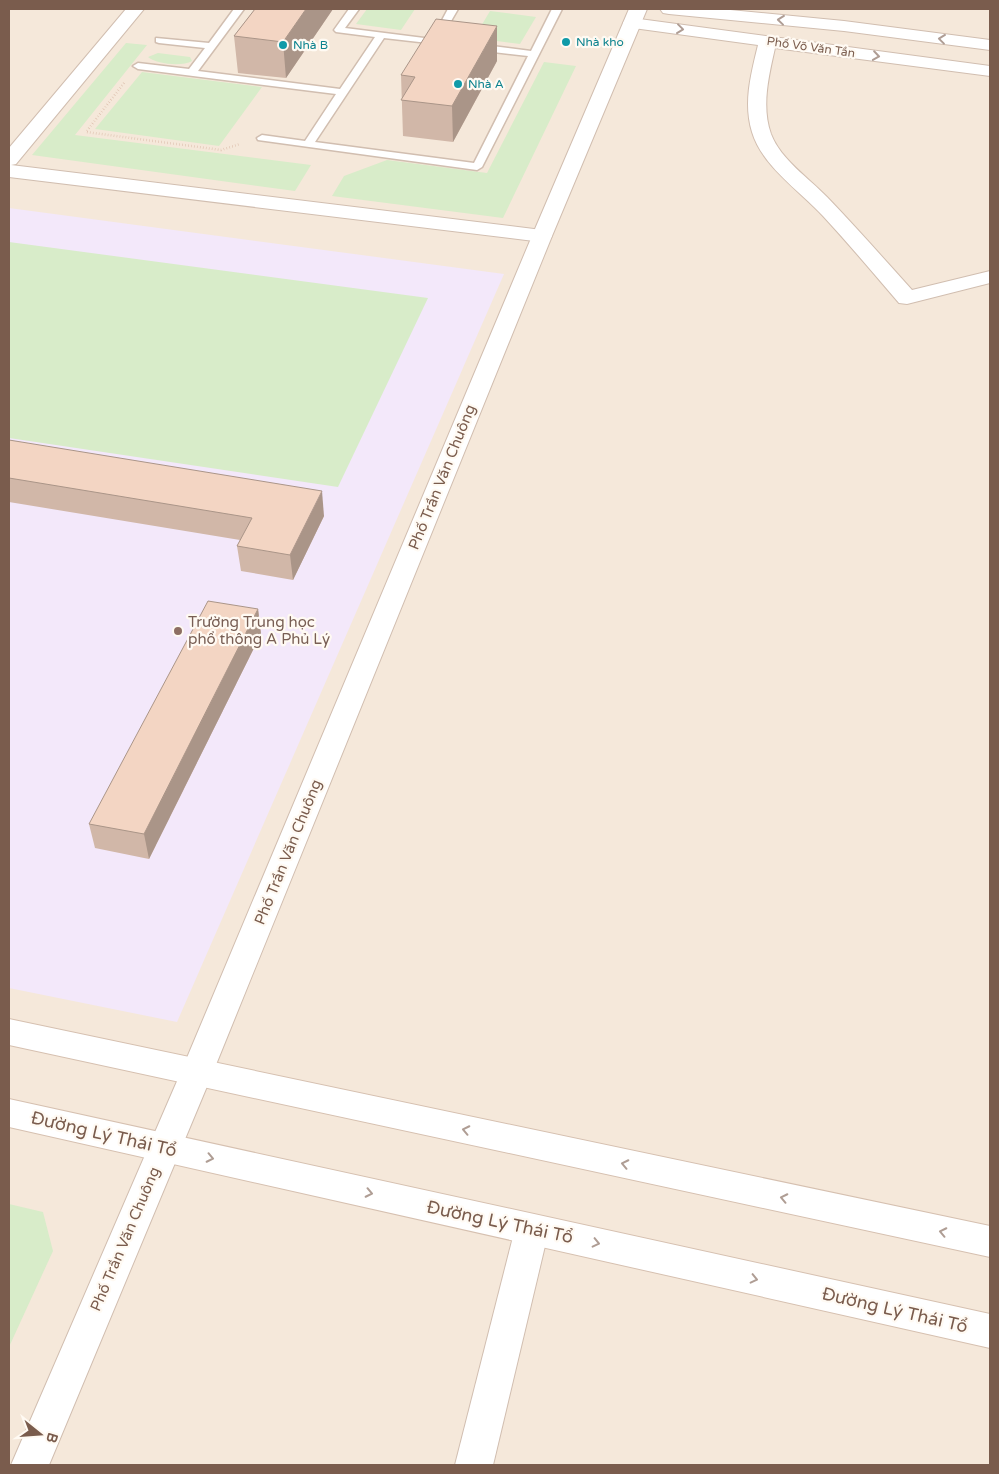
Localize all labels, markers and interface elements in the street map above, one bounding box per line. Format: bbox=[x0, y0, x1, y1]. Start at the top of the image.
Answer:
one-way arrow bbox=[776, 15, 784, 26]
one-way arrow bbox=[676, 24, 684, 34]
street label: Phố Võ Văn Tần bbox=[766, 34, 856, 60]
one-way arrow bbox=[938, 34, 946, 45]
place label: Nhà kho bbox=[576, 35, 624, 49]
marker: Nhà kho bbox=[560, 36, 572, 48]
place label: Nhà B bbox=[293, 38, 328, 52]
marker: Nhà B bbox=[277, 39, 289, 51]
one-way arrow bbox=[871, 50, 880, 60]
place label: Nhà A bbox=[468, 77, 504, 91]
marker: Nhà A bbox=[452, 78, 464, 90]
street label: Phố Trần Văn Chuông bbox=[405, 402, 479, 552]
place label: Trường Trung học phổ thông A Phủ Lý bbox=[188, 613, 330, 648]
marker: Trường Trung học phổ thông A Phủ Lý bbox=[172, 625, 184, 637]
street label: Phố Trần Văn Chuông bbox=[251, 777, 325, 927]
street label: Đường Lý Thái Tổ bbox=[29, 1107, 179, 1162]
one-way arrow bbox=[461, 1125, 470, 1136]
one-way arrow bbox=[206, 1152, 215, 1163]
one-way arrow bbox=[620, 1159, 629, 1170]
street label: Phố Trần Văn Chuông bbox=[86, 1164, 164, 1314]
one-way arrow bbox=[364, 1187, 373, 1198]
one-way arrow bbox=[779, 1193, 788, 1204]
street label: Đường Lý Thái Tổ bbox=[425, 1196, 575, 1248]
one-way arrow bbox=[938, 1227, 947, 1237]
one-way arrow bbox=[591, 1237, 600, 1248]
one-way arrow bbox=[750, 1273, 759, 1284]
street label: Đường Lý Thái Tổ bbox=[820, 1283, 970, 1338]
north arrow bbox=[15, 1409, 65, 1459]
text: B bbox=[42, 1431, 62, 1445]

